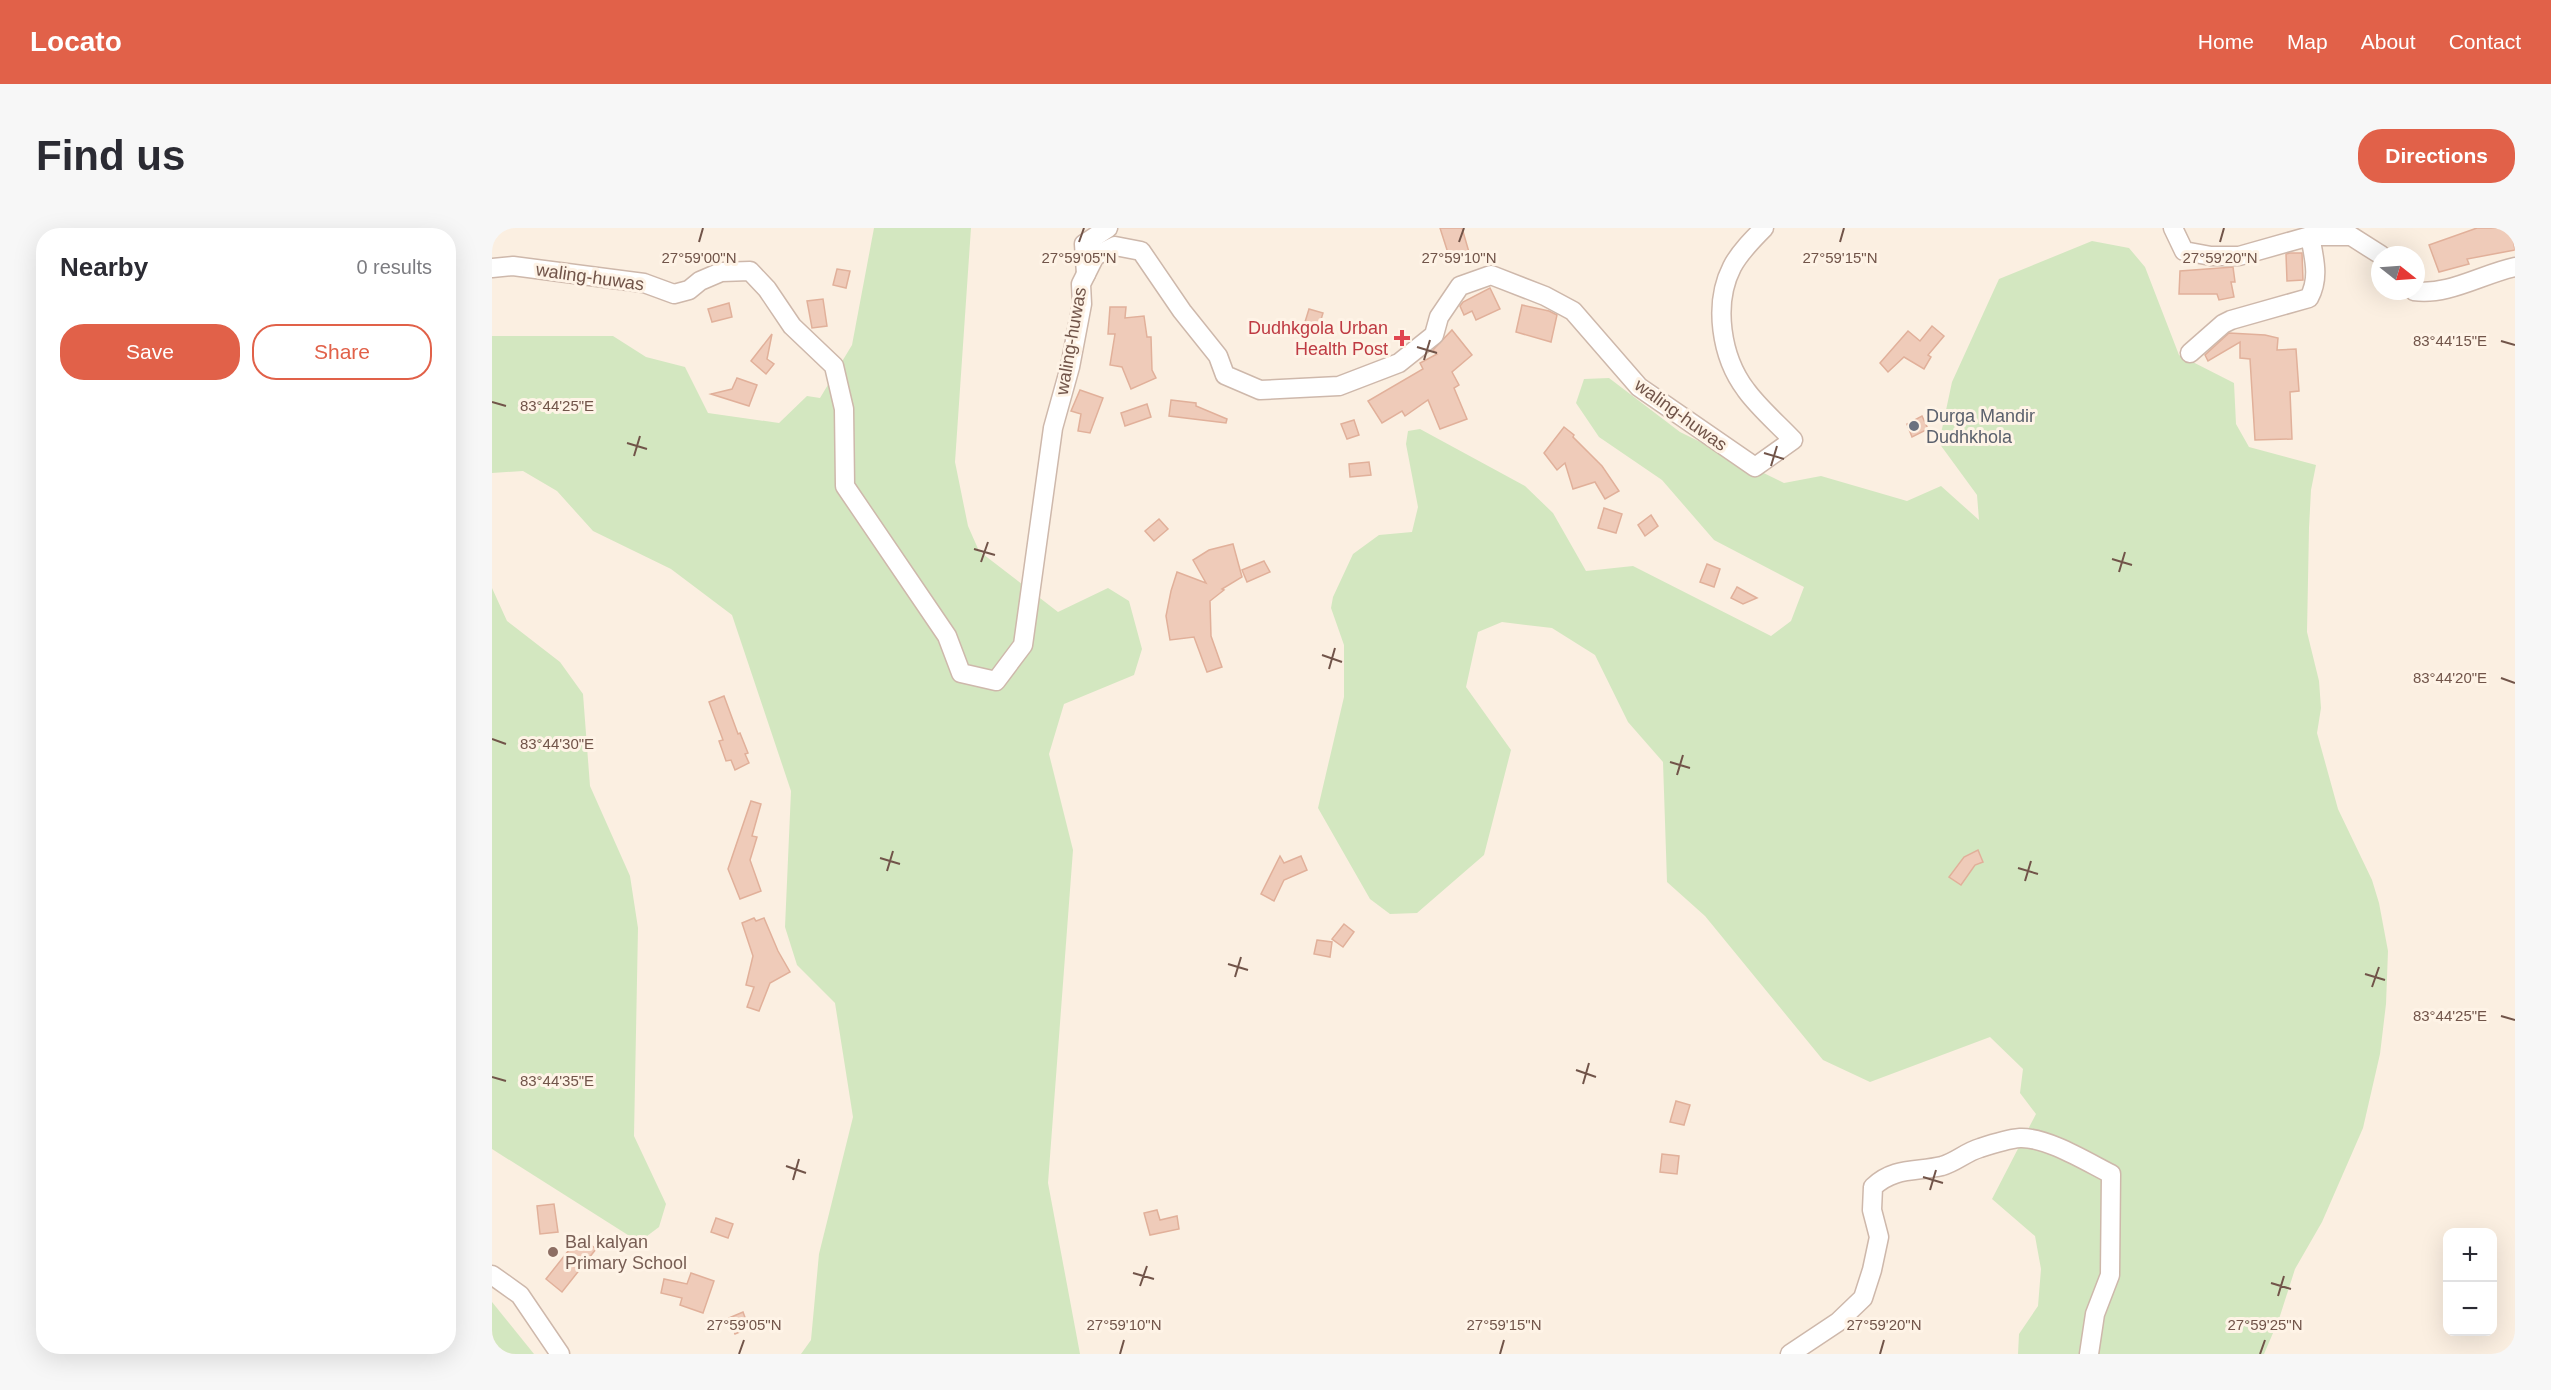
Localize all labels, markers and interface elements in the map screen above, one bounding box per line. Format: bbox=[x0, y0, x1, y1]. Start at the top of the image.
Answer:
text: Locato bbox=[30, 26, 122, 57]
text: Home bbox=[2198, 30, 2254, 53]
text: Map bbox=[2287, 30, 2328, 53]
text: About bbox=[2361, 30, 2416, 53]
text: Contact bbox=[2449, 30, 2521, 53]
button: Directions bbox=[2358, 129, 2515, 183]
text: Find us bbox=[36, 132, 185, 179]
north arrow bbox=[2371, 246, 2425, 300]
text: 27°59'00"N bbox=[661, 249, 737, 266]
text: 27°59'05"N bbox=[1041, 249, 1117, 266]
text: 27°59'10"N bbox=[1421, 249, 1497, 266]
text: 27°59'15"N bbox=[1802, 249, 1878, 266]
text: 27°59'20"N bbox=[2182, 249, 2258, 266]
text: Nearby bbox=[60, 252, 148, 282]
text: 0 results bbox=[356, 256, 432, 278]
street label: waling-huwas bbox=[534, 259, 645, 294]
street label: waling-huwas bbox=[1052, 286, 1090, 397]
place label: Dudhkgola Urban Health Post bbox=[1248, 318, 1388, 359]
button: Save bbox=[60, 324, 240, 380]
button: Share bbox=[252, 324, 432, 380]
marker: Dudhkgola Urban Health Post bbox=[1393, 329, 1411, 347]
text: 83°44'15"E bbox=[2413, 332, 2487, 349]
street label: waling-huwas bbox=[1630, 374, 1731, 455]
text: 83°44'25"E bbox=[520, 397, 594, 414]
place label: Durga Mandir Dudhkhola bbox=[1926, 406, 2035, 447]
marker: Durga Mandir Dudhkhola bbox=[1907, 419, 1921, 433]
text: 83°44'20"E bbox=[2413, 669, 2487, 686]
text: 83°44'30"E bbox=[520, 735, 594, 752]
text: 83°44'25"E bbox=[2413, 1007, 2487, 1024]
text: 83°44'35"E bbox=[520, 1072, 594, 1089]
map controls bbox=[2443, 1228, 2497, 1336]
button: + bbox=[2443, 1228, 2497, 1282]
place label: Bal kalyan Primary School bbox=[565, 1232, 687, 1273]
marker: Bal kalyan Primary School bbox=[546, 1245, 560, 1259]
button: − bbox=[2443, 1282, 2497, 1336]
text: 27°59'05"N bbox=[706, 1316, 782, 1333]
text: 27°59'10"N bbox=[1086, 1316, 1162, 1333]
text: 27°59'15"N bbox=[1466, 1316, 1542, 1333]
text: 27°59'20"N bbox=[1846, 1316, 1922, 1333]
text: 27°59'25"N bbox=[2227, 1316, 2303, 1333]

